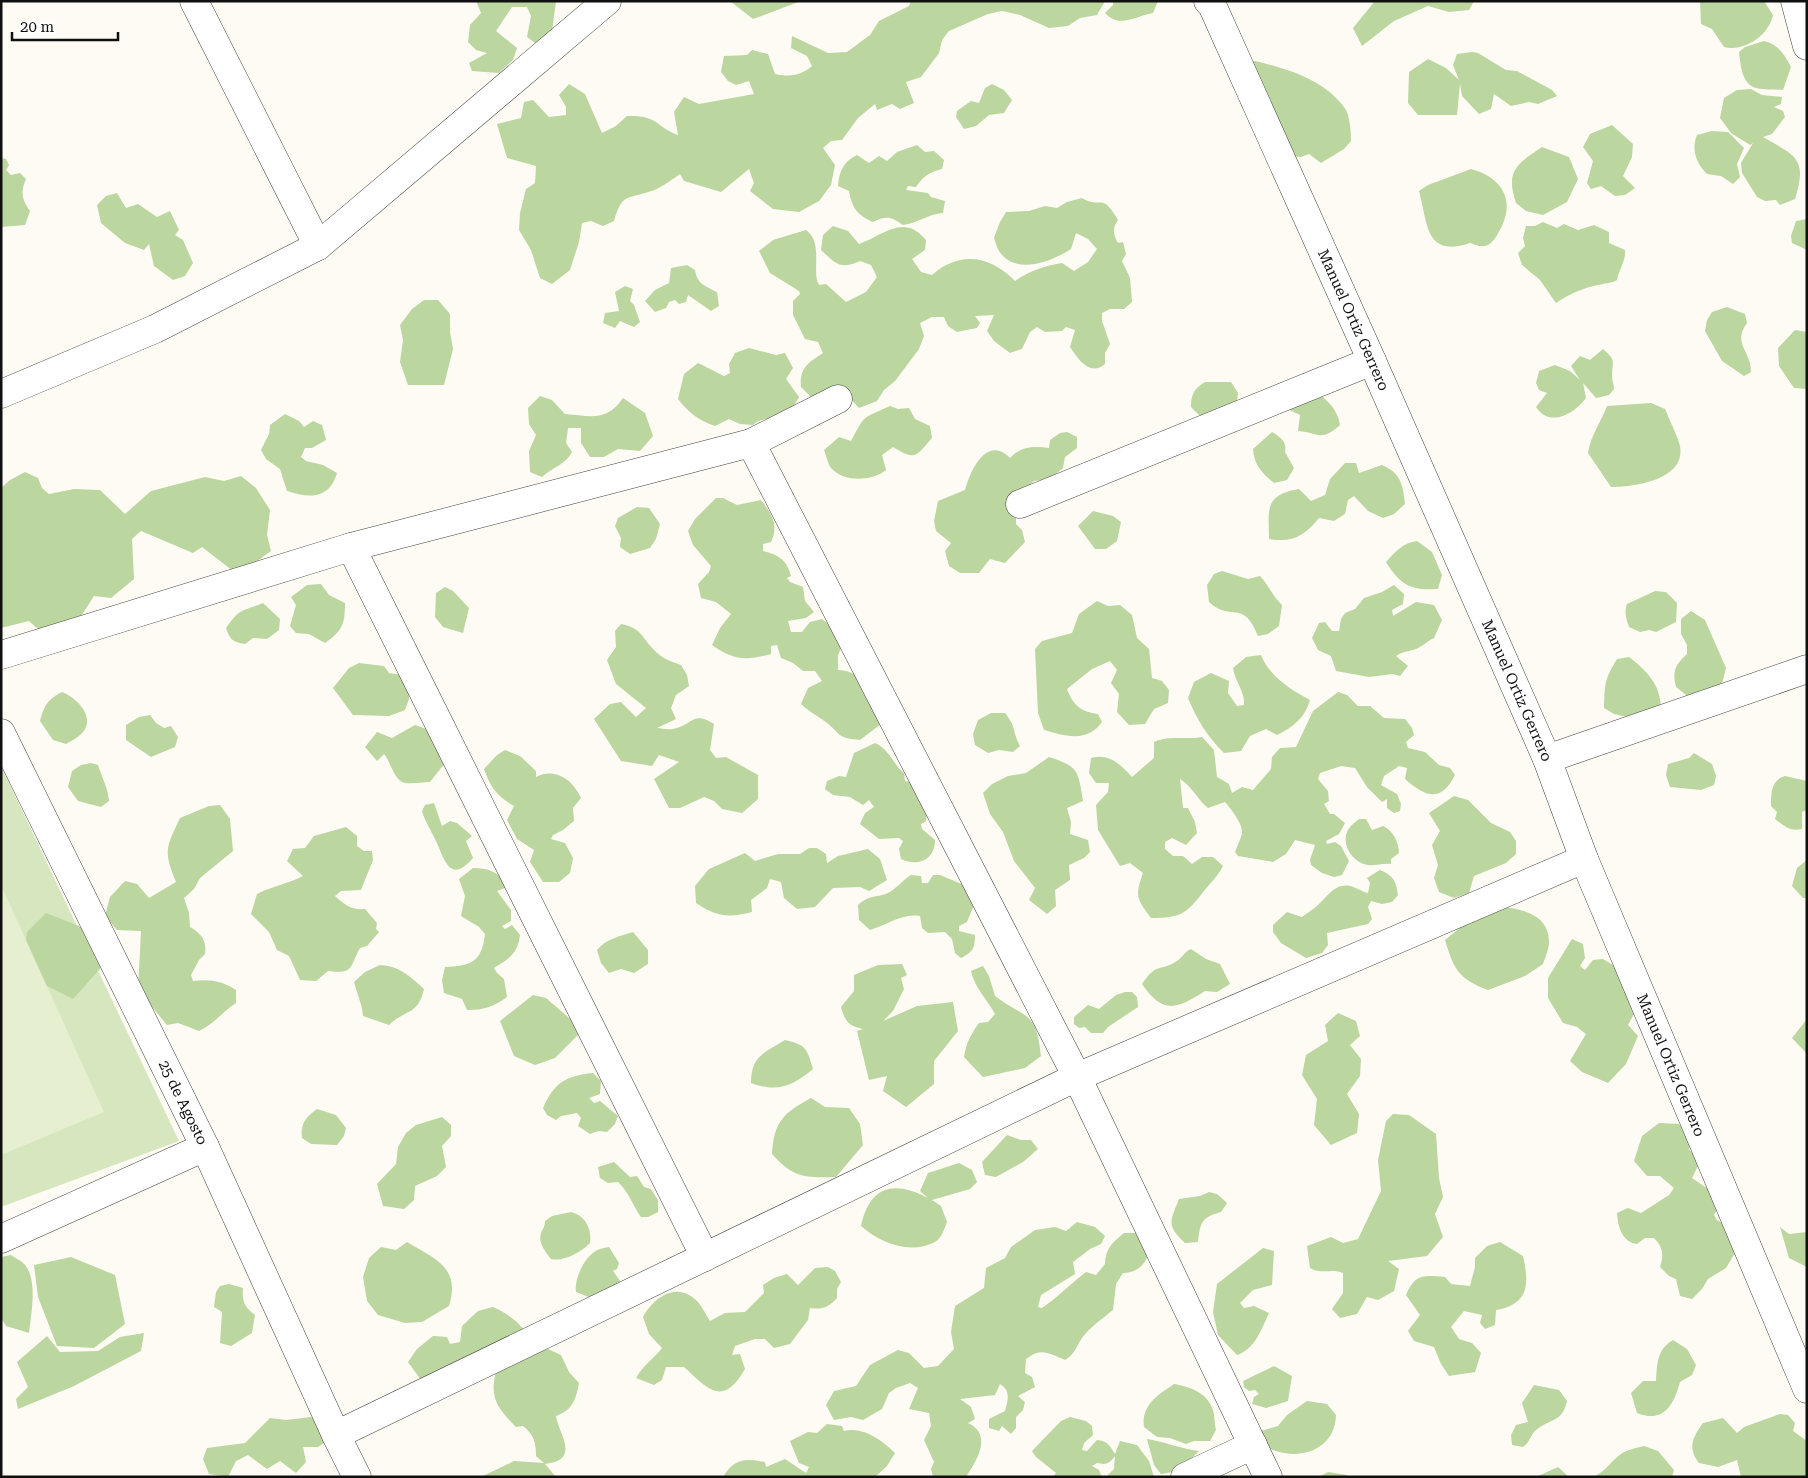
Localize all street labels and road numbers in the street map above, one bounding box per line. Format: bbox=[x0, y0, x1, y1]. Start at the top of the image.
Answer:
street label: Manuel Ortiz Gerrero bbox=[1314, 246, 1393, 394]
street label: Manuel Ortiz Gerrero bbox=[1478, 617, 1556, 764]
street label: Manuel Ortiz Gerrero bbox=[1633, 991, 1709, 1139]
street label: 25 de Agosto bbox=[155, 1057, 212, 1148]

